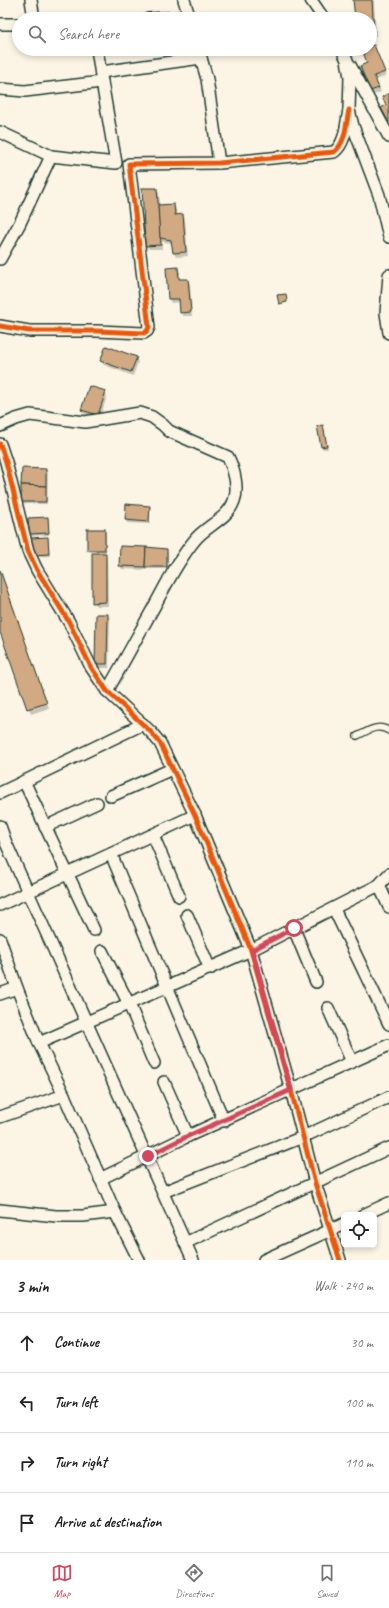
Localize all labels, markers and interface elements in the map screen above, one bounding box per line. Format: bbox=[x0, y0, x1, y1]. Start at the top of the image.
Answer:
search box bbox=[12, 12, 377, 56]
icon: search bbox=[26, 23, 48, 45]
text: Search here bbox=[58, 25, 119, 44]
route start bbox=[285, 919, 303, 937]
route end bbox=[139, 1147, 157, 1165]
map controls bbox=[341, 1212, 377, 1248]
button: locate bbox=[341, 1212, 377, 1248]
text: 3 min bbox=[16, 1276, 49, 1297]
text: Walk · 240 m bbox=[314, 1278, 373, 1294]
icon: ahead bbox=[16, 1332, 38, 1354]
text: Continue bbox=[54, 1333, 99, 1352]
text: 30 m bbox=[351, 1335, 373, 1351]
icon: left bbox=[16, 1392, 38, 1414]
text: Turn left bbox=[54, 1393, 97, 1412]
text: 100 m bbox=[345, 1395, 373, 1411]
icon: right bbox=[16, 1452, 38, 1474]
text: Turn right bbox=[54, 1453, 107, 1472]
text: 110 m bbox=[345, 1455, 373, 1471]
icon: arrive bbox=[16, 1512, 38, 1534]
text: Arrive at destination bbox=[54, 1513, 161, 1532]
tab: Map bbox=[51, 1562, 73, 1600]
tab: Directions bbox=[175, 1562, 214, 1600]
tab: Saved bbox=[316, 1562, 338, 1600]

